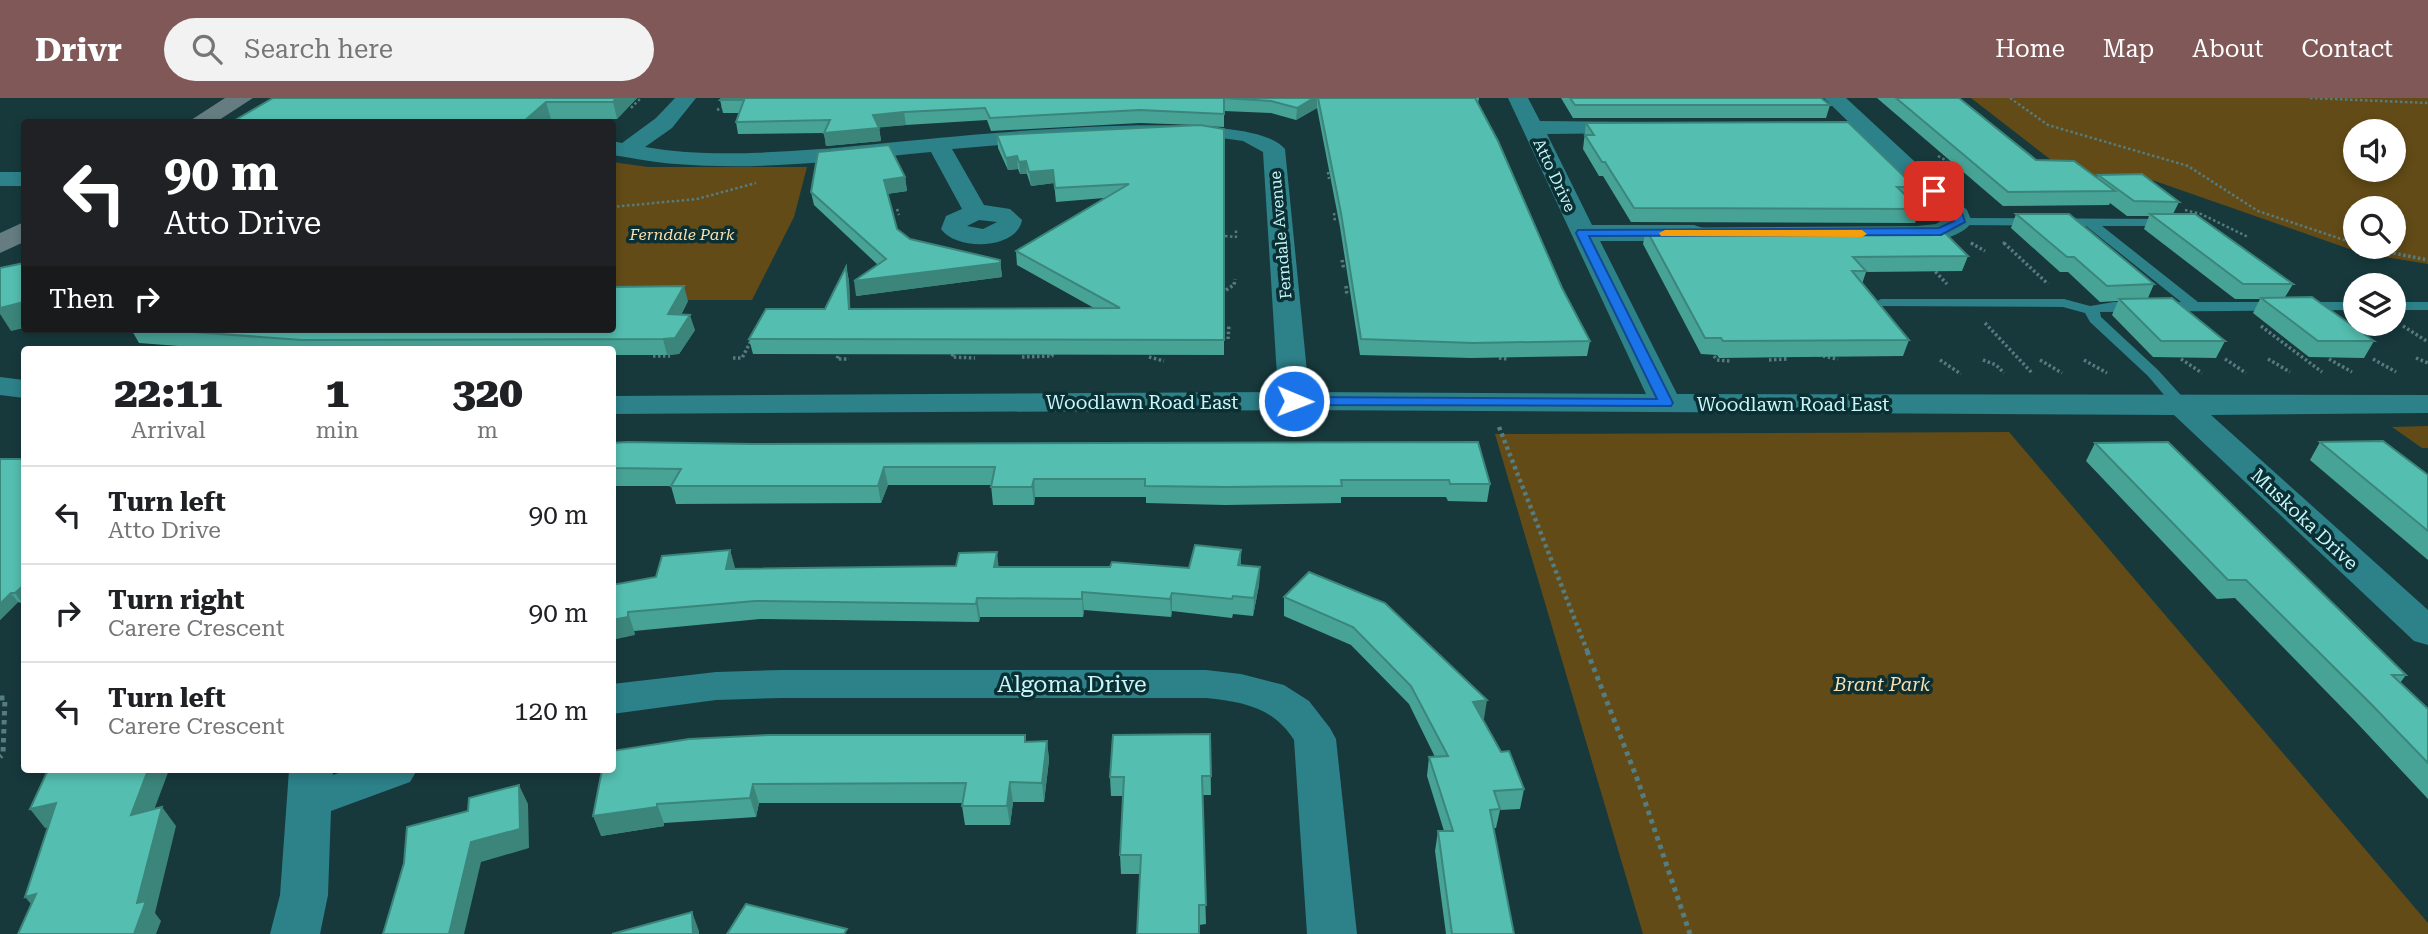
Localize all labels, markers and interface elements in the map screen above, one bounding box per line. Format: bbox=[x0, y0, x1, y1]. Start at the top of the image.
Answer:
search box bbox=[164, 18, 654, 81]
text: Drivr bbox=[35, 30, 122, 69]
icon: search bbox=[188, 30, 226, 68]
text: Search here bbox=[244, 34, 393, 64]
text: Home bbox=[1995, 35, 2065, 63]
text: Map bbox=[2103, 35, 2154, 63]
text: About bbox=[2192, 35, 2263, 63]
text: Contact bbox=[2301, 35, 2393, 63]
map controls bbox=[2343, 119, 2406, 336]
button: sound bbox=[2343, 119, 2406, 182]
street label: Atto Drive bbox=[1529, 136, 1580, 215]
text: 90 m bbox=[164, 145, 279, 202]
icon: left bbox=[49, 147, 140, 238]
pin bbox=[1904, 161, 1964, 221]
street label: Ferndale Avenue bbox=[1265, 170, 1296, 300]
icon: arrive bbox=[1915, 172, 1953, 210]
button: search bbox=[2343, 196, 2406, 259]
text: Atto Drive bbox=[164, 204, 321, 242]
park label: Ferndale Park bbox=[629, 225, 735, 244]
button: layers bbox=[2343, 273, 2406, 336]
icon: right bbox=[128, 280, 166, 318]
text: Then bbox=[49, 284, 114, 314]
position arrow bbox=[1257, 364, 1331, 438]
text: 22:11 bbox=[114, 368, 222, 417]
text: 1 bbox=[325, 368, 349, 417]
text: 320 bbox=[452, 368, 523, 417]
street label: Woodlawn Road East bbox=[1046, 391, 1238, 414]
street label: Woodlawn Road East bbox=[1697, 393, 1889, 416]
text: Arrival bbox=[131, 417, 206, 444]
text: min bbox=[316, 417, 359, 444]
text: m bbox=[477, 417, 498, 444]
street label: Muskoka Drive bbox=[2246, 464, 2363, 575]
text: Turn left bbox=[108, 487, 226, 517]
icon: left bbox=[49, 496, 87, 534]
text: 90 m bbox=[529, 500, 588, 530]
text: Atto Drive bbox=[108, 517, 221, 544]
text: Turn right bbox=[108, 585, 244, 615]
icon: right bbox=[49, 594, 87, 632]
text: 90 m bbox=[529, 598, 588, 628]
text: Carere Crescent bbox=[108, 615, 285, 642]
street label: Algoma Drive bbox=[997, 671, 1147, 698]
park label: Brant Park bbox=[1833, 673, 1931, 696]
text: Turn left bbox=[108, 683, 226, 713]
icon: left bbox=[49, 692, 87, 730]
text: 120 m bbox=[514, 696, 588, 726]
text: Carere Crescent bbox=[108, 713, 285, 740]

